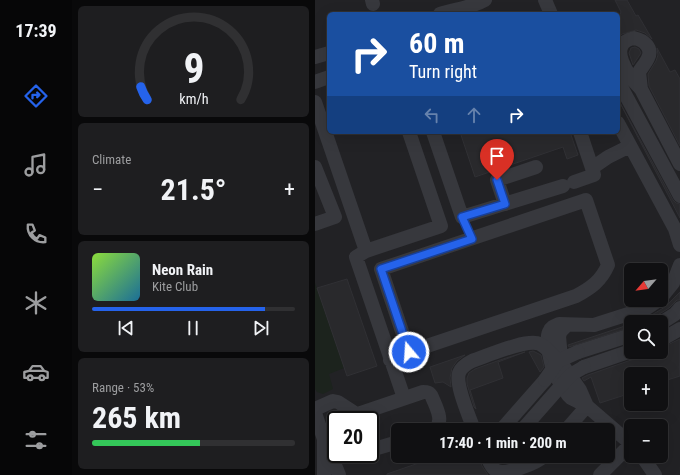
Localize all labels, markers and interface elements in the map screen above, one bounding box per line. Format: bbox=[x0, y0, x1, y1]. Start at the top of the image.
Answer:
text: 17:39 bbox=[15, 20, 57, 41]
text: 60 m bbox=[409, 27, 465, 60]
icon: right bbox=[343, 28, 395, 80]
text: 9 bbox=[183, 43, 204, 92]
text: Turn right bbox=[409, 61, 477, 82]
icon: directions bbox=[22, 82, 50, 110]
text: km/h bbox=[179, 90, 208, 106]
icon: left bbox=[421, 104, 443, 126]
icon: ahead bbox=[463, 104, 485, 126]
icon: right bbox=[505, 104, 527, 126]
pin bbox=[480, 139, 514, 180]
icon: arrive bbox=[486, 145, 508, 167]
icon: music bbox=[22, 151, 50, 179]
text: Climate bbox=[92, 152, 131, 167]
text: 21.5° bbox=[161, 172, 226, 207]
text: − bbox=[92, 177, 103, 202]
text: + bbox=[284, 177, 295, 202]
icon: phone bbox=[22, 220, 50, 248]
text: Neon Rain bbox=[152, 261, 213, 279]
north arrow bbox=[624, 263, 668, 307]
map controls bbox=[624, 263, 668, 463]
text: Kite Club bbox=[152, 279, 198, 294]
icon: climate bbox=[22, 289, 50, 317]
button: search bbox=[624, 315, 668, 359]
icon: previous bbox=[115, 317, 137, 339]
icon: pause bbox=[182, 317, 204, 339]
icon: next bbox=[250, 317, 272, 339]
position arrow bbox=[388, 331, 430, 373]
icon: car bbox=[22, 358, 50, 386]
button: + bbox=[624, 367, 668, 411]
text: Range · 53% bbox=[92, 380, 154, 395]
text: 265 km bbox=[92, 400, 181, 435]
speed limit sign: 20 bbox=[327, 411, 379, 463]
button: − bbox=[624, 419, 668, 463]
icon: filters bbox=[22, 426, 50, 454]
text: 17:40 · 1 min · 200 m bbox=[439, 434, 567, 452]

